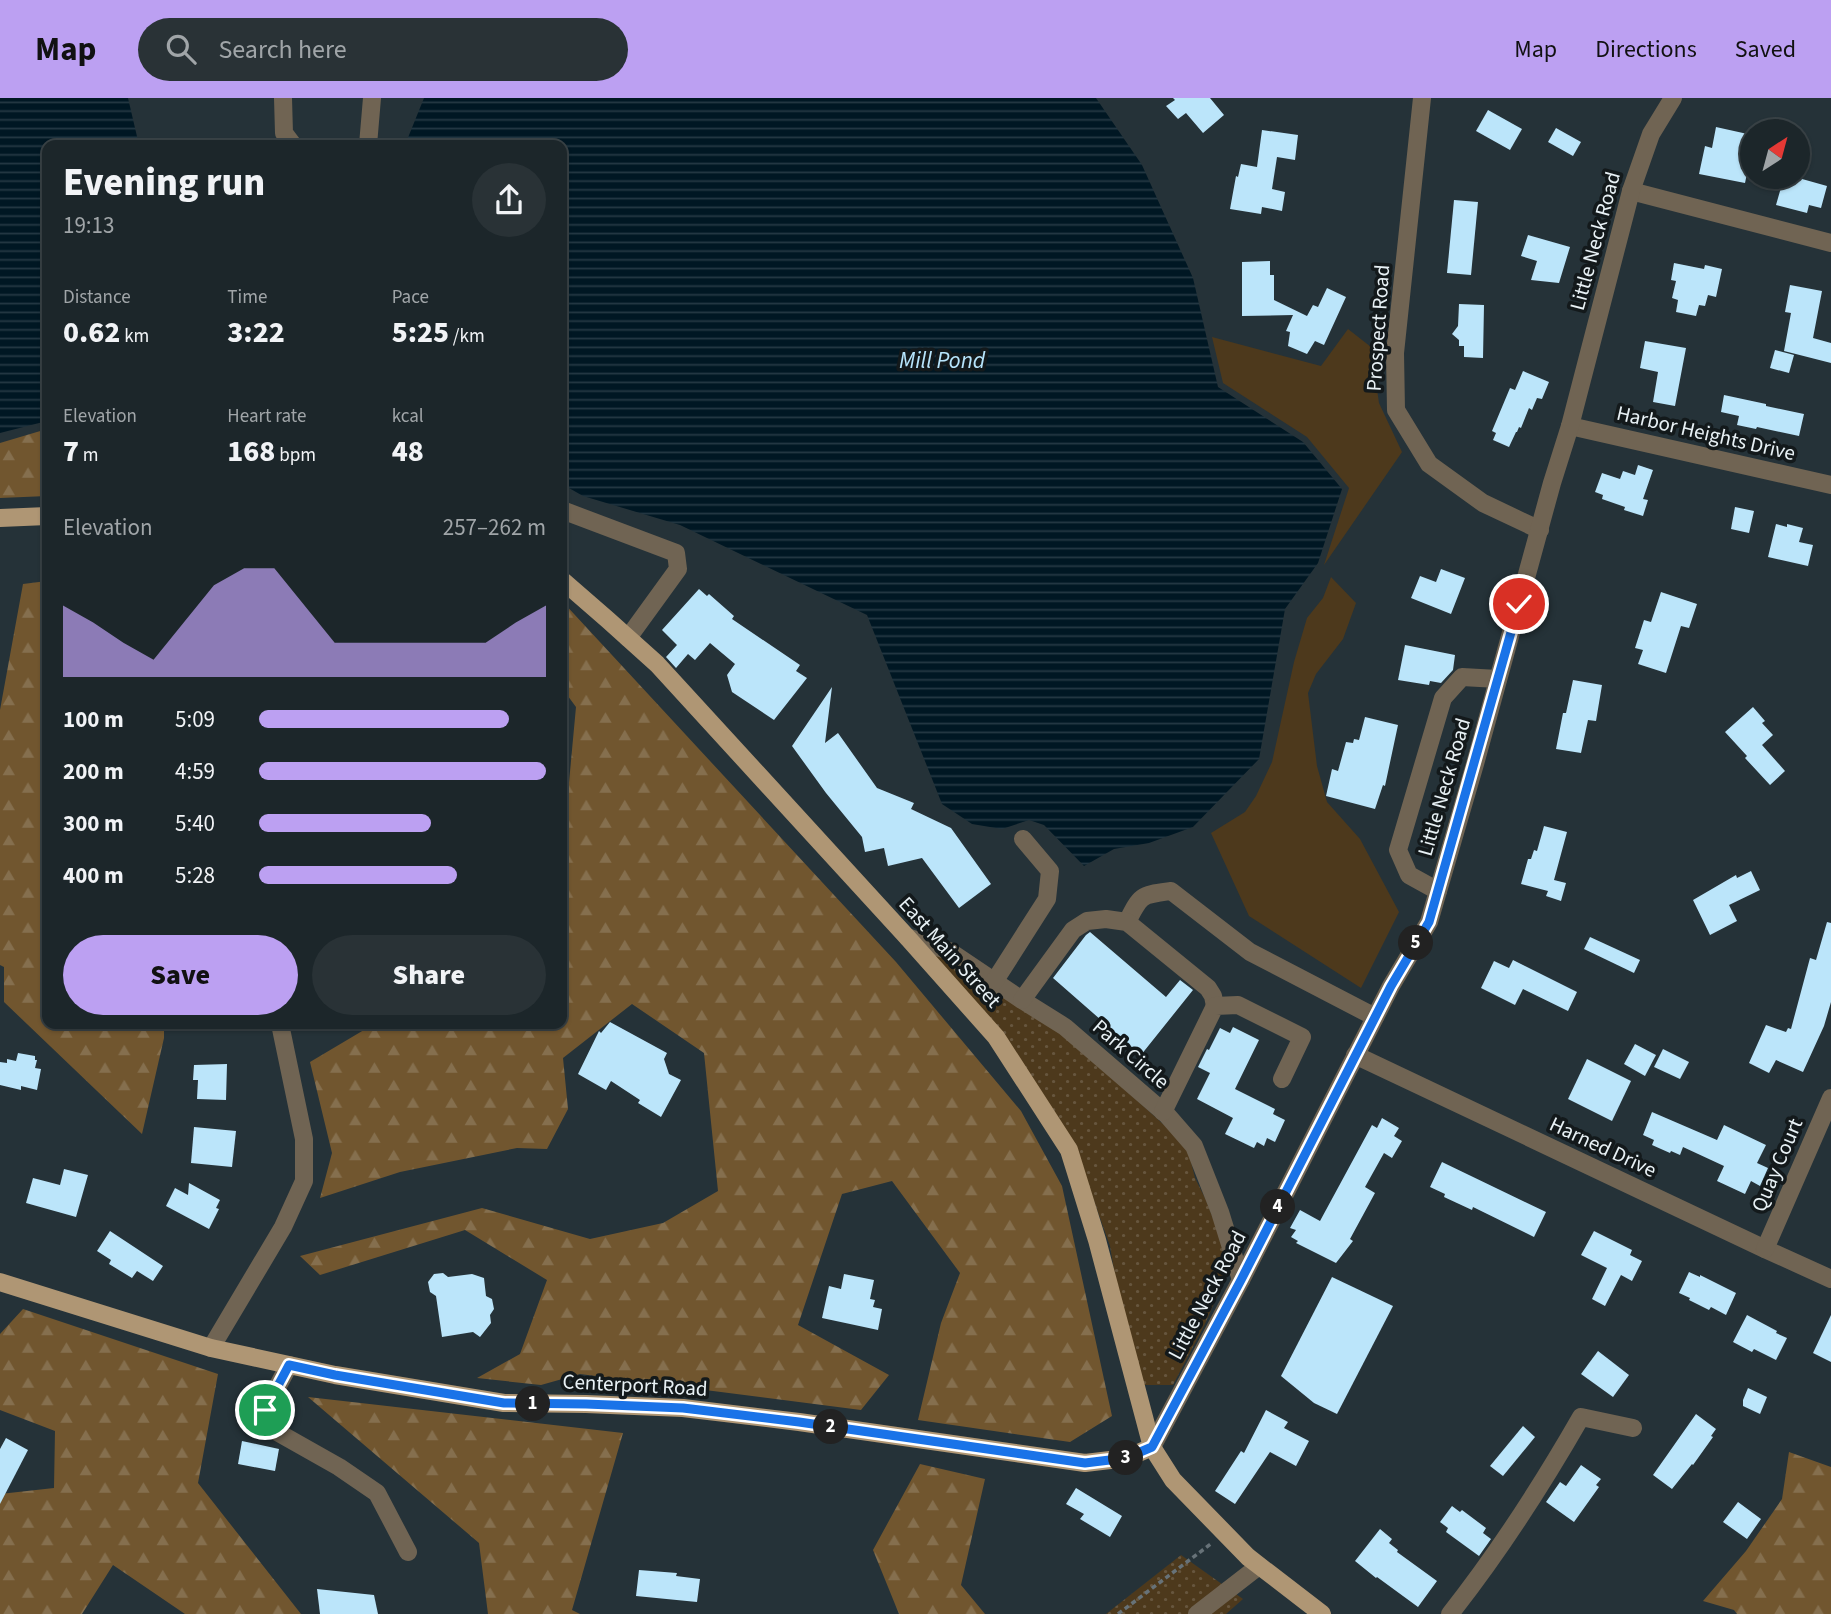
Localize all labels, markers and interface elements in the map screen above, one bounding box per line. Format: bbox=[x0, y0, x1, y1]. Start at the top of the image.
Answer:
search box bbox=[138, 18, 628, 81]
text: Map bbox=[35, 26, 96, 73]
icon: search bbox=[162, 30, 200, 68]
text: Search here bbox=[218, 31, 347, 68]
text: Map bbox=[1514, 32, 1557, 67]
text: Directions bbox=[1595, 32, 1697, 67]
text: Saved bbox=[1735, 32, 1796, 67]
north arrow bbox=[1740, 119, 1810, 189]
map controls bbox=[1740, 119, 1810, 189]
text: Evening run bbox=[63, 156, 265, 210]
button: share bbox=[472, 163, 546, 237]
street label: Little Neck Road bbox=[1562, 168, 1628, 314]
text: 19:13 bbox=[63, 209, 114, 242]
street label: Prospect Road bbox=[1359, 264, 1397, 392]
text: Distance bbox=[63, 284, 131, 311]
text: Time bbox=[227, 284, 267, 311]
text: Pace bbox=[392, 284, 429, 311]
text: 0.62 bbox=[63, 311, 120, 354]
text: 3:22 bbox=[227, 311, 285, 354]
text: 5:25 bbox=[392, 311, 449, 354]
text: km bbox=[120, 323, 149, 350]
text: /km bbox=[449, 323, 485, 350]
water label: Mill Pond bbox=[899, 344, 986, 377]
street label: Harbor Heights Drive bbox=[1614, 398, 1798, 468]
text: Elevation bbox=[63, 403, 137, 430]
text: Heart rate bbox=[227, 403, 306, 430]
text: kcal bbox=[392, 403, 424, 430]
text: 7 bbox=[63, 430, 79, 473]
text: 168 bbox=[227, 430, 275, 473]
text: 48 bbox=[392, 430, 424, 473]
text: m bbox=[79, 442, 99, 469]
text: bpm bbox=[275, 442, 316, 469]
text: Elevation bbox=[63, 511, 153, 544]
text: 257–262 m bbox=[443, 511, 546, 544]
pin bbox=[1489, 574, 1549, 634]
icon: check bbox=[1500, 585, 1538, 623]
text: 100 m bbox=[63, 703, 124, 736]
text: 5:09 bbox=[175, 703, 215, 736]
street label: Little Neck Road bbox=[1410, 714, 1478, 860]
text: 200 m bbox=[63, 755, 124, 788]
text: 4:59 bbox=[175, 755, 215, 788]
text: 300 m bbox=[63, 807, 124, 840]
text: 5:40 bbox=[175, 807, 215, 840]
text: 400 m bbox=[63, 859, 124, 892]
text: 5:28 bbox=[175, 859, 215, 892]
street label: East Main Street bbox=[892, 890, 1008, 1014]
pin: 5 bbox=[1398, 926, 1434, 960]
text: 5 bbox=[1410, 929, 1421, 956]
button: Save bbox=[63, 935, 298, 1015]
button: Share bbox=[312, 935, 546, 1015]
street label: Park Circle bbox=[1086, 1012, 1176, 1096]
street label: Harned Drive bbox=[1545, 1109, 1661, 1185]
street label: Quay Court bbox=[1744, 1114, 1810, 1216]
pin: 4 bbox=[1260, 1190, 1296, 1224]
text: 4 bbox=[1272, 1193, 1283, 1220]
street label: Little Neck Road bbox=[1160, 1225, 1254, 1365]
street label: Centerport Road bbox=[562, 1366, 708, 1404]
pin bbox=[235, 1380, 295, 1440]
pin: 1 bbox=[516, 1386, 550, 1422]
text: 1 bbox=[527, 1390, 538, 1417]
icon: arrive bbox=[246, 1391, 284, 1429]
pin: 2 bbox=[814, 1410, 848, 1444]
text: 2 bbox=[825, 1413, 836, 1440]
pin: 3 bbox=[1108, 1440, 1144, 1476]
text: 3 bbox=[1120, 1444, 1131, 1471]

